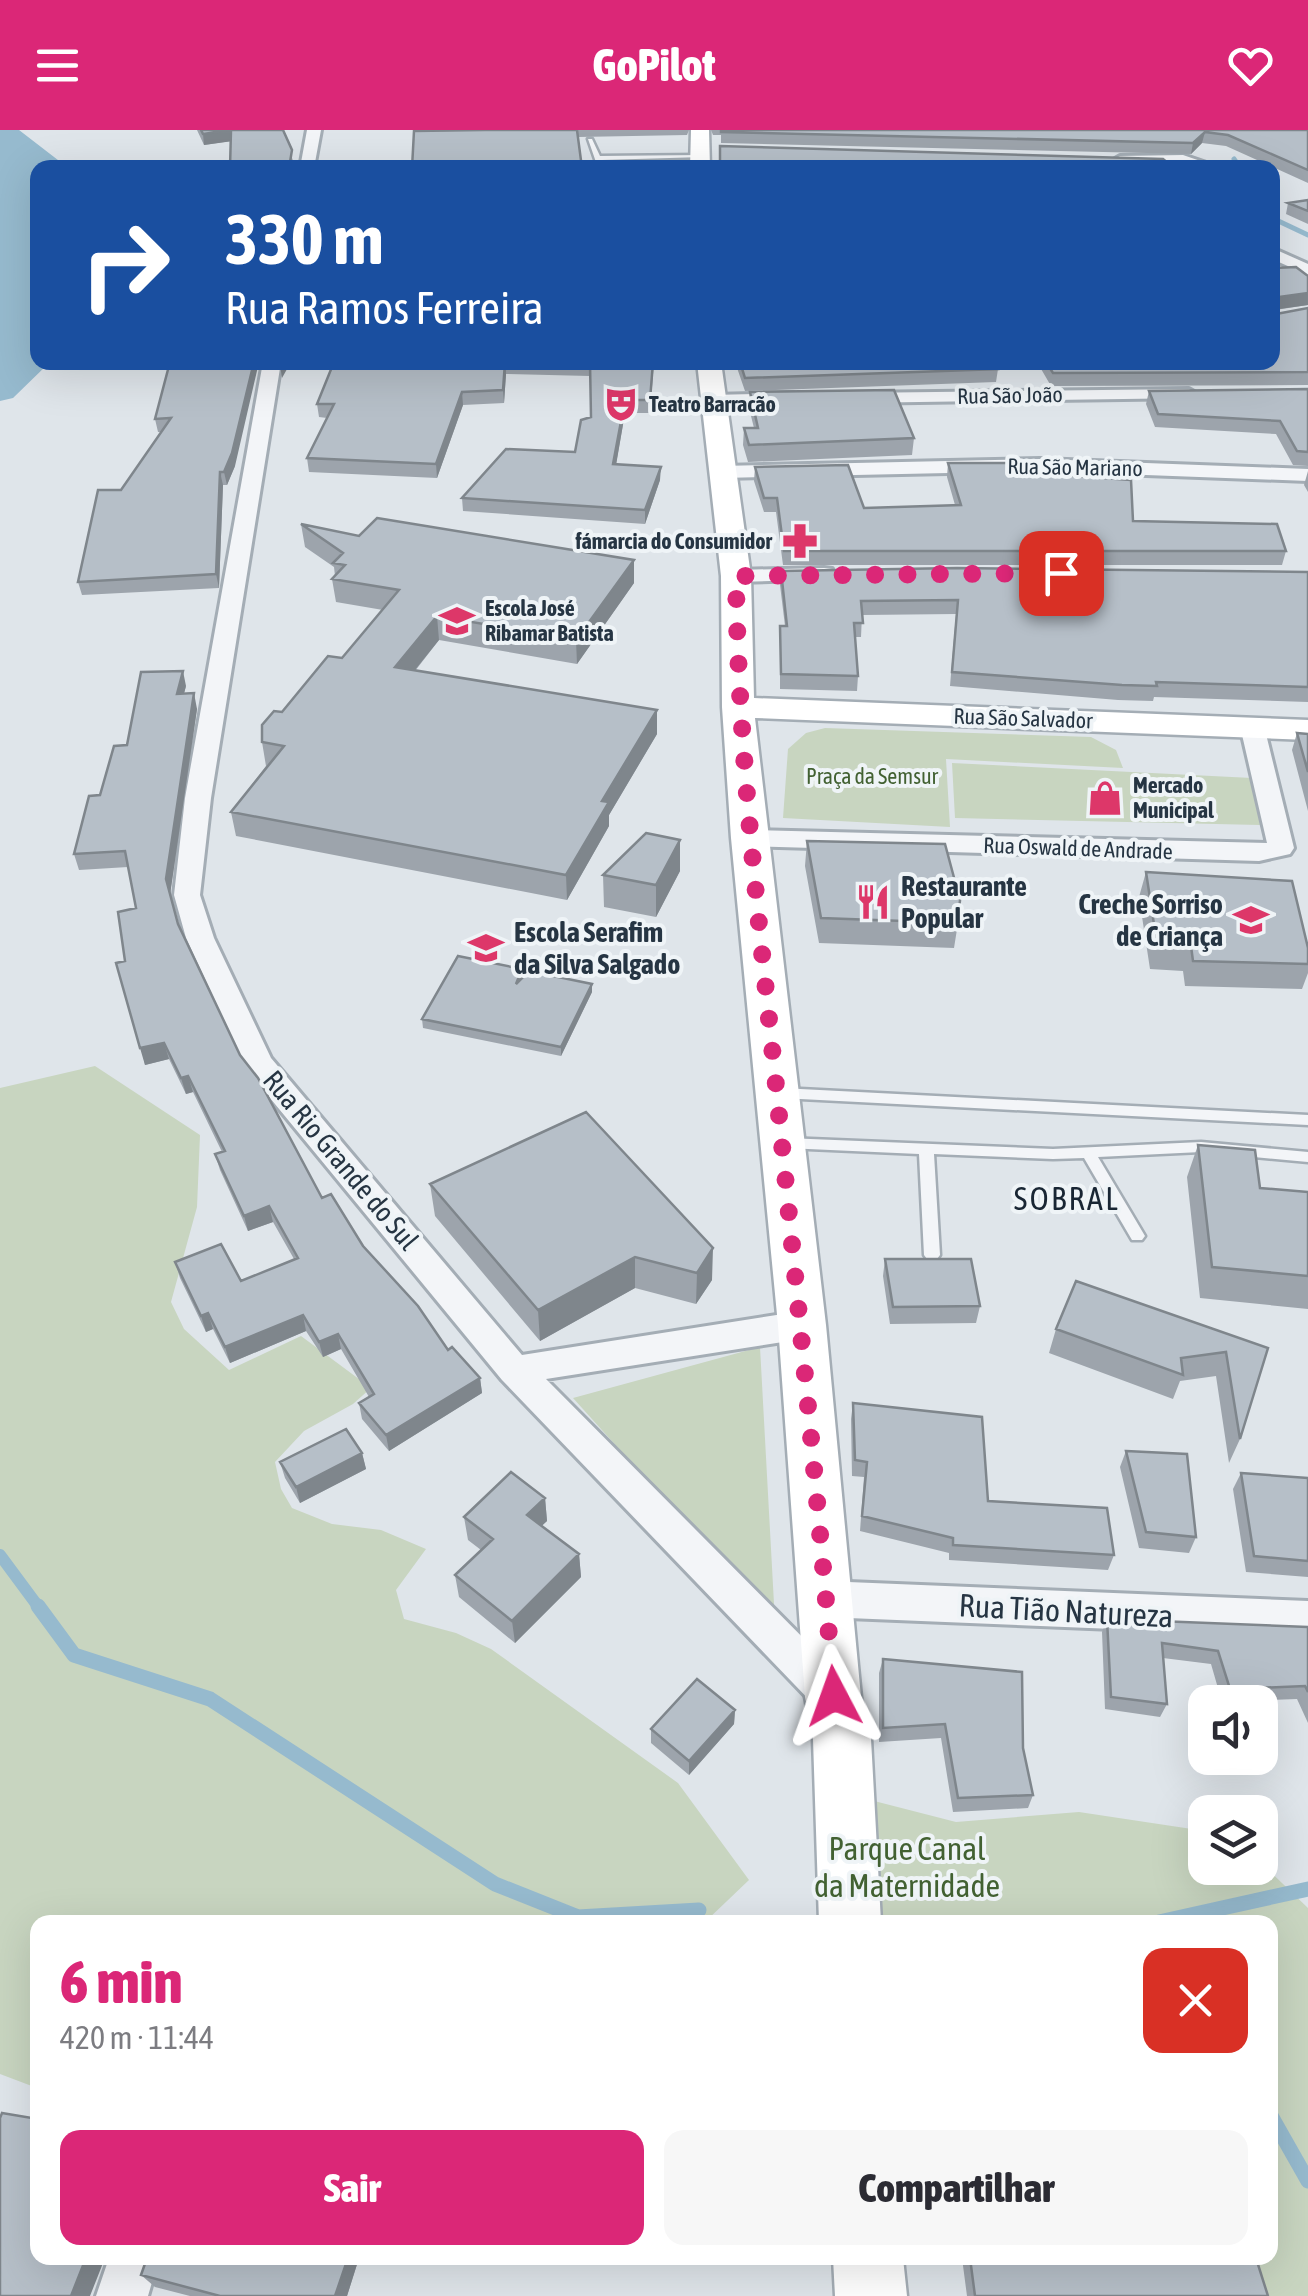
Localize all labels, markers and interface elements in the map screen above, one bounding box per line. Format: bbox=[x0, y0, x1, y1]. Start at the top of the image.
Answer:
icon: menu bbox=[30, 38, 85, 93]
icon: heart bbox=[1223, 38, 1278, 93]
text: GoPilot bbox=[593, 39, 715, 91]
text: 330 m bbox=[225, 199, 384, 279]
icon: right bbox=[60, 200, 190, 330]
text: Rua Ramos Ferreira bbox=[225, 282, 544, 334]
street label: Rua São João bbox=[957, 381, 1063, 409]
theatre icon: Teatro Barracão bbox=[602, 385, 640, 423]
place label: Teatro Barracão bbox=[649, 391, 776, 417]
street label: Rua São Mariano bbox=[1007, 453, 1143, 481]
pharmacy icon: fámarcia do Consumidor bbox=[781, 522, 819, 560]
place label: fámarcia do Consumidor bbox=[574, 528, 772, 554]
pin bbox=[1019, 531, 1104, 616]
icon: arrive bbox=[1034, 546, 1089, 601]
place label: Escola José Ribamar Batista bbox=[485, 595, 614, 646]
school or university icon: Escola José Ribamar Batista bbox=[438, 602, 476, 640]
street label: Rua São Salvador bbox=[953, 703, 1093, 733]
park label: Praça da Semsur bbox=[806, 763, 939, 789]
place label: Mercado Municipal bbox=[1133, 772, 1215, 823]
shop icon: Mercado Municipal bbox=[1086, 779, 1124, 817]
street label: Rua Oswald de Andrade bbox=[983, 832, 1173, 864]
place label: Restaurante Popular bbox=[901, 870, 1027, 934]
restaurant icon: Restaurante Popular bbox=[854, 883, 892, 921]
place label: Creche Sorriso de Criança bbox=[1078, 888, 1223, 952]
school or university icon: Creche Sorriso de Criança bbox=[1232, 901, 1270, 939]
place label: Escola Serafim da Silva Salgado bbox=[514, 916, 680, 980]
school or university icon: Escola Serafim da Silva Salgado bbox=[467, 929, 505, 967]
street label: Rua Rio Grande do Sul bbox=[257, 1064, 426, 1256]
district label: SOBRAL bbox=[1014, 1180, 1120, 1217]
street label: Rua Tião Natureza bbox=[958, 1586, 1174, 1635]
position arrow bbox=[782, 1644, 886, 1748]
map controls bbox=[1188, 1685, 1278, 1885]
button: sound bbox=[1188, 1685, 1278, 1775]
button: layers bbox=[1188, 1795, 1278, 1885]
park label: Parque Canal da Maternidade bbox=[814, 1830, 1000, 1904]
text: 6 min bbox=[60, 1947, 183, 2016]
button: close bbox=[1143, 1948, 1248, 2053]
text: 420 m · 11:44 bbox=[60, 2019, 214, 2056]
button: Sair bbox=[60, 2130, 644, 2245]
button: Compartilhar bbox=[664, 2130, 1248, 2245]

